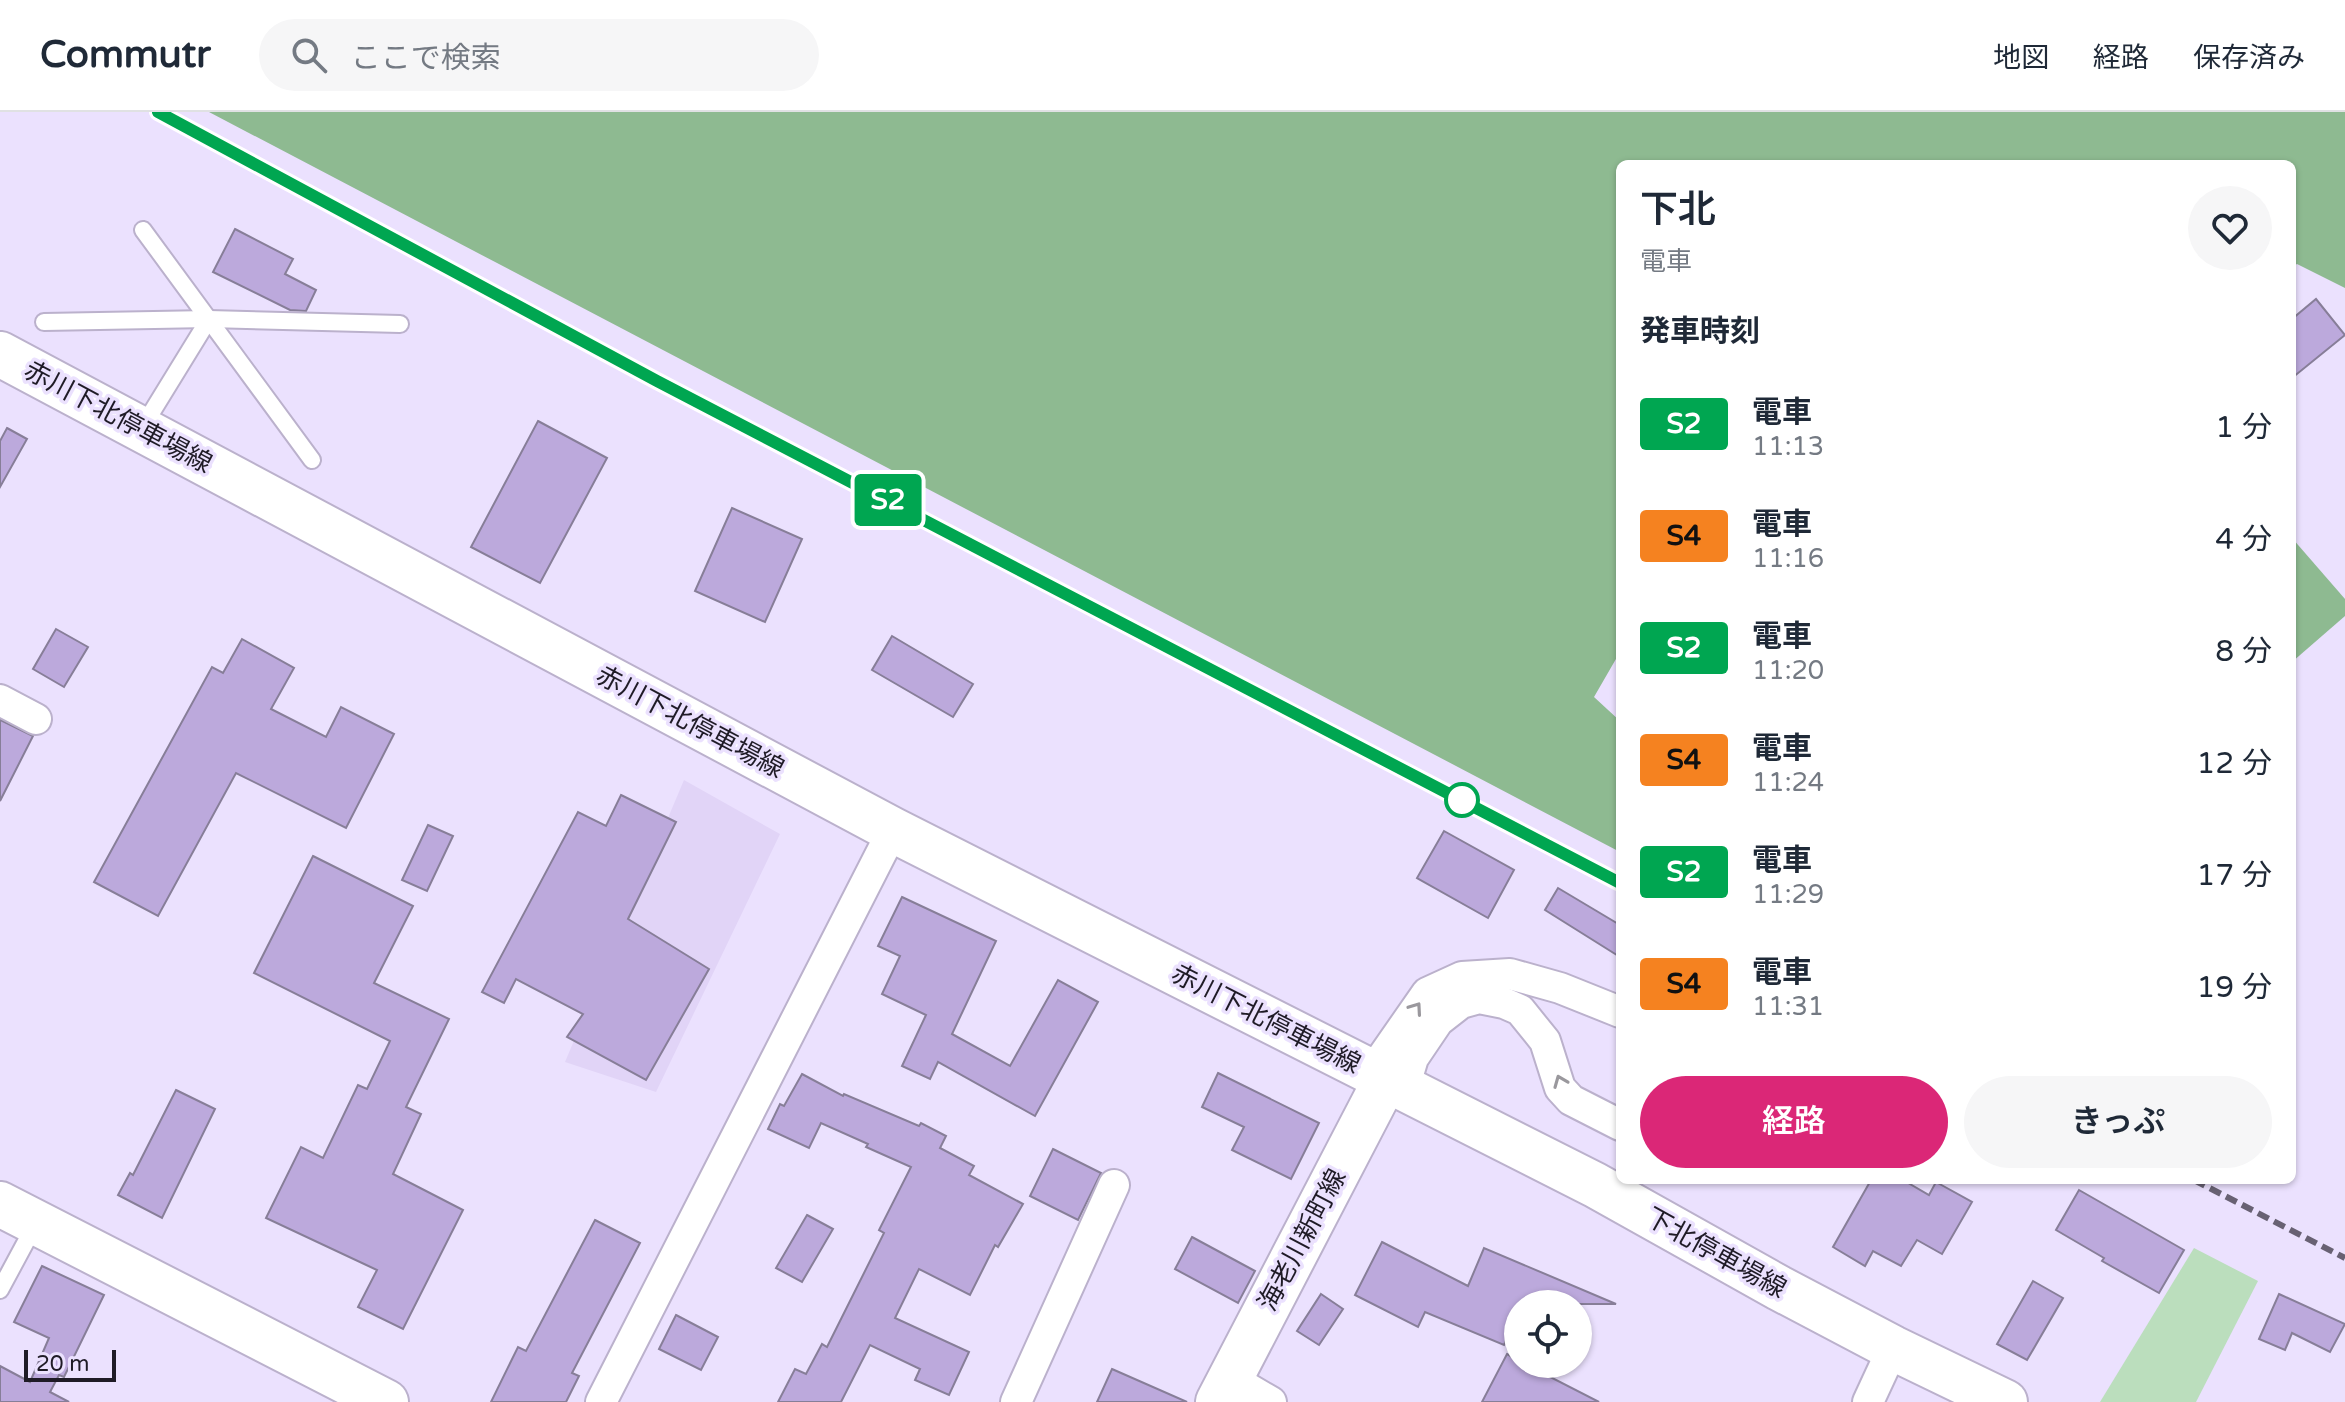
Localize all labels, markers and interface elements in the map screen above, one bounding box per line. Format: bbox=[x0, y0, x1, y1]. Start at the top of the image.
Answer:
search box bbox=[259, 19, 819, 91]
text: Commutr bbox=[40, 32, 211, 78]
icon: search bbox=[287, 33, 331, 77]
text: ここで検索 bbox=[351, 40, 501, 77]
text: 地図 bbox=[1993, 41, 2049, 75]
text: 経路 bbox=[2093, 41, 2149, 75]
text: 保存済み bbox=[2193, 41, 2305, 75]
button: heart bbox=[2188, 186, 2272, 270]
text: 下北 bbox=[1640, 187, 1716, 233]
text: 電車 bbox=[1640, 246, 1692, 277]
text: 発車時刻 bbox=[1640, 313, 1760, 350]
street label: 赤川下北停車場線 bbox=[19, 354, 217, 480]
text: 電車 bbox=[1752, 394, 1812, 431]
text: S2 bbox=[1667, 407, 1701, 441]
text: 1 分 bbox=[2215, 409, 2272, 446]
text: 11:13 bbox=[1752, 431, 1824, 462]
line badge: S2 bbox=[852, 474, 924, 526]
text: S2 bbox=[871, 483, 905, 517]
text: 電車 bbox=[1752, 506, 1812, 543]
text: S4 bbox=[1667, 519, 1701, 553]
text: 4 分 bbox=[2215, 521, 2272, 558]
text: 11:16 bbox=[1752, 543, 1824, 574]
text: 電車 bbox=[1752, 618, 1812, 655]
text: S2 bbox=[1667, 631, 1701, 665]
text: 8 分 bbox=[2215, 633, 2272, 670]
text: 11:20 bbox=[1752, 655, 1824, 686]
street label: 赤川下北停車場線 bbox=[591, 659, 789, 785]
text: 電車 bbox=[1752, 730, 1812, 767]
text: S4 bbox=[1667, 743, 1701, 777]
text: 12 分 bbox=[2197, 745, 2272, 782]
text: 11:24 bbox=[1752, 767, 1824, 798]
unlabelled marker bbox=[1445, 783, 1479, 817]
text: 電車 bbox=[1752, 842, 1812, 879]
text: S2 bbox=[1667, 855, 1701, 889]
text: 17 分 bbox=[2197, 857, 2272, 894]
text: 11:29 bbox=[1752, 879, 1824, 910]
text: 電車 bbox=[1752, 954, 1812, 991]
street label: 赤川下北停車場線 bbox=[1166, 958, 1366, 1080]
text: S4 bbox=[1667, 967, 1701, 1001]
text: 19 分 bbox=[2197, 969, 2272, 1006]
text: 11:31 bbox=[1752, 991, 1824, 1022]
one-way arrow bbox=[1406, 1002, 1421, 1016]
one-way arrow bbox=[1553, 1075, 1570, 1089]
button: 経路 bbox=[1640, 1076, 1948, 1168]
button: きっぷ bbox=[1964, 1076, 2272, 1168]
street label: 海老川新町線 bbox=[1252, 1164, 1352, 1316]
street label: 下北停車場線 bbox=[1640, 1202, 1792, 1304]
map controls bbox=[1504, 1290, 1592, 1378]
button: locate bbox=[1504, 1290, 1592, 1378]
scale bar bbox=[24, 1346, 116, 1382]
text: 20 m bbox=[36, 1351, 90, 1377]

